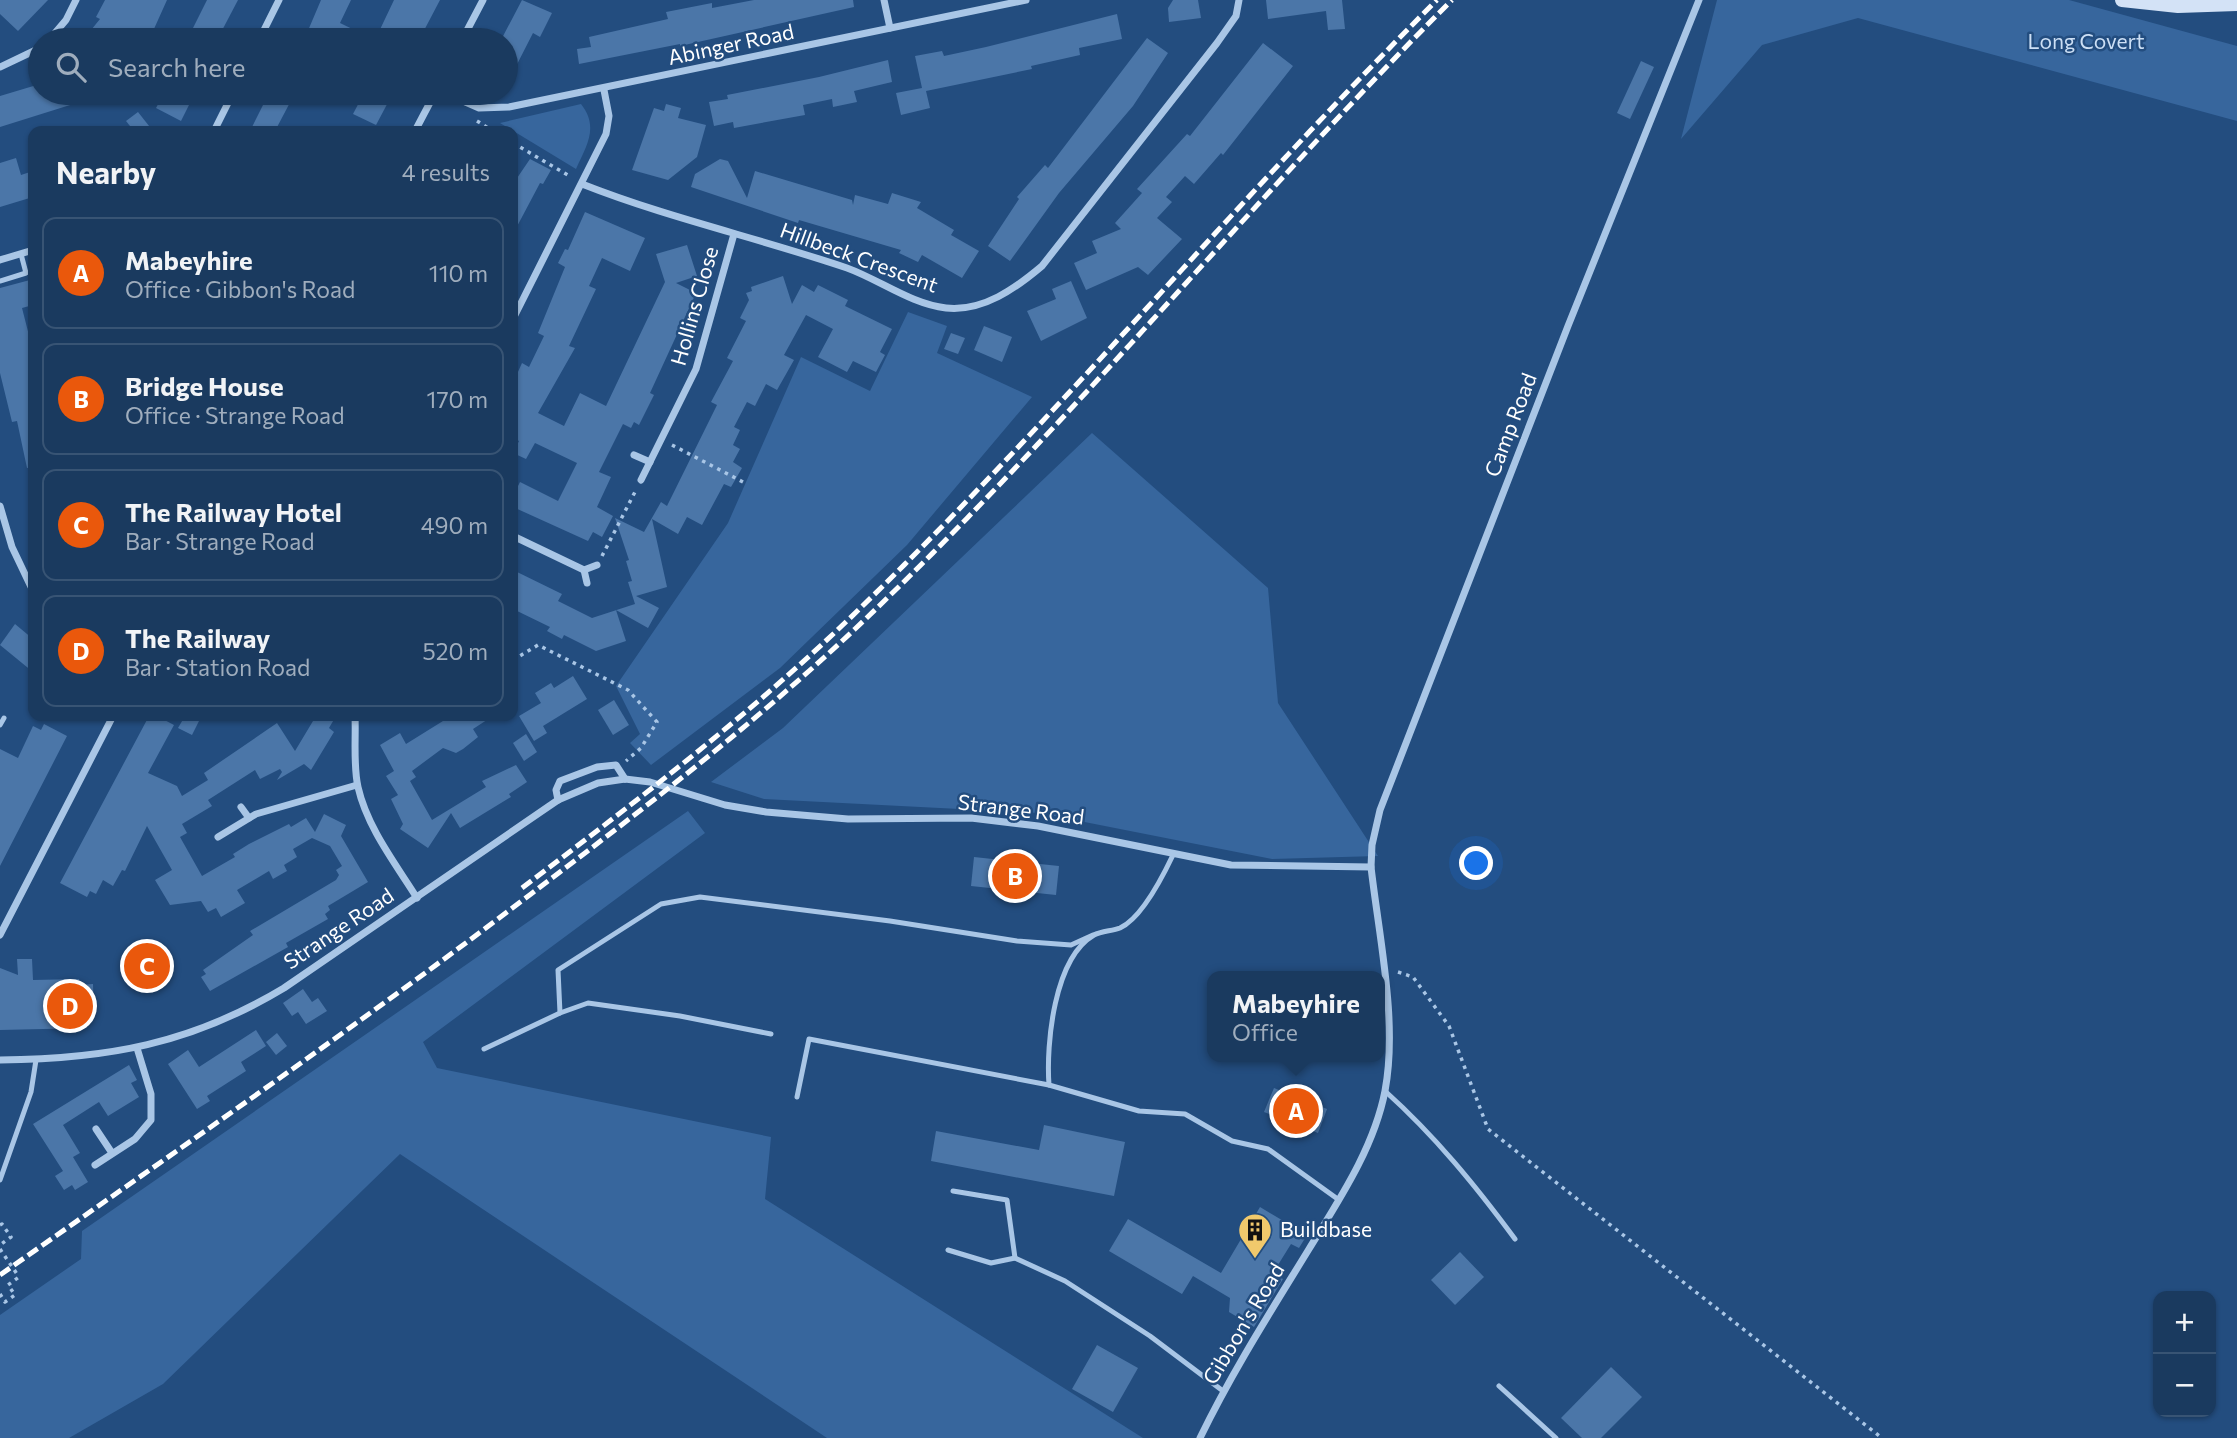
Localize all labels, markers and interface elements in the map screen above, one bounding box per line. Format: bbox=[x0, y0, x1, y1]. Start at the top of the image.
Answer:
street label: Abinger Road bbox=[665, 18, 796, 69]
search box bbox=[28, 28, 518, 105]
park label: Long Covert bbox=[2027, 28, 2145, 53]
icon: search bbox=[52, 48, 90, 86]
text: Search here bbox=[108, 51, 246, 82]
text: Nearby bbox=[56, 153, 156, 190]
text: 4 results bbox=[402, 158, 490, 186]
street label: Hillbeck Crescent bbox=[777, 216, 942, 297]
street label: Hollins Close bbox=[665, 243, 722, 368]
text: Mabeyhire bbox=[125, 244, 253, 275]
text: A bbox=[73, 259, 89, 287]
text: 110 m bbox=[429, 259, 488, 287]
text: Office · Gibbon's Road bbox=[125, 275, 355, 303]
street label: Camp Road bbox=[1478, 369, 1541, 480]
text: Bridge House bbox=[125, 370, 284, 401]
text: B bbox=[73, 385, 89, 413]
text: 170 m bbox=[427, 385, 488, 413]
text: Office · Strange Road bbox=[125, 401, 344, 429]
text: The Railway Hotel bbox=[125, 496, 342, 527]
text: C bbox=[73, 511, 89, 539]
text: 490 m bbox=[421, 511, 488, 539]
text: Bar · Strange Road bbox=[125, 527, 315, 555]
text: The Railway bbox=[125, 622, 270, 653]
text: D bbox=[73, 637, 89, 665]
text: 520 m bbox=[423, 637, 488, 665]
text: Bar · Station Road bbox=[125, 653, 310, 681]
street label: Strange Road bbox=[957, 788, 1086, 829]
your location bbox=[1459, 846, 1493, 880]
pin: B bbox=[992, 850, 1038, 902]
street label: Strange Road bbox=[278, 882, 398, 974]
pin: C bbox=[124, 940, 170, 992]
popup bbox=[1207, 971, 1385, 1062]
pin: D bbox=[47, 980, 93, 1032]
text: Mabeyhire bbox=[1232, 987, 1360, 1018]
text: Office bbox=[1232, 1018, 1298, 1046]
pin: A bbox=[1273, 1085, 1319, 1137]
building icon: Buildbase bbox=[1236, 1211, 1274, 1260]
place label: Buildbase bbox=[1280, 1216, 1372, 1241]
street label: Gibbon's Road bbox=[1197, 1258, 1289, 1388]
map controls bbox=[2153, 1291, 2216, 1417]
button: + bbox=[2153, 1291, 2216, 1354]
button: − bbox=[2153, 1354, 2216, 1417]

